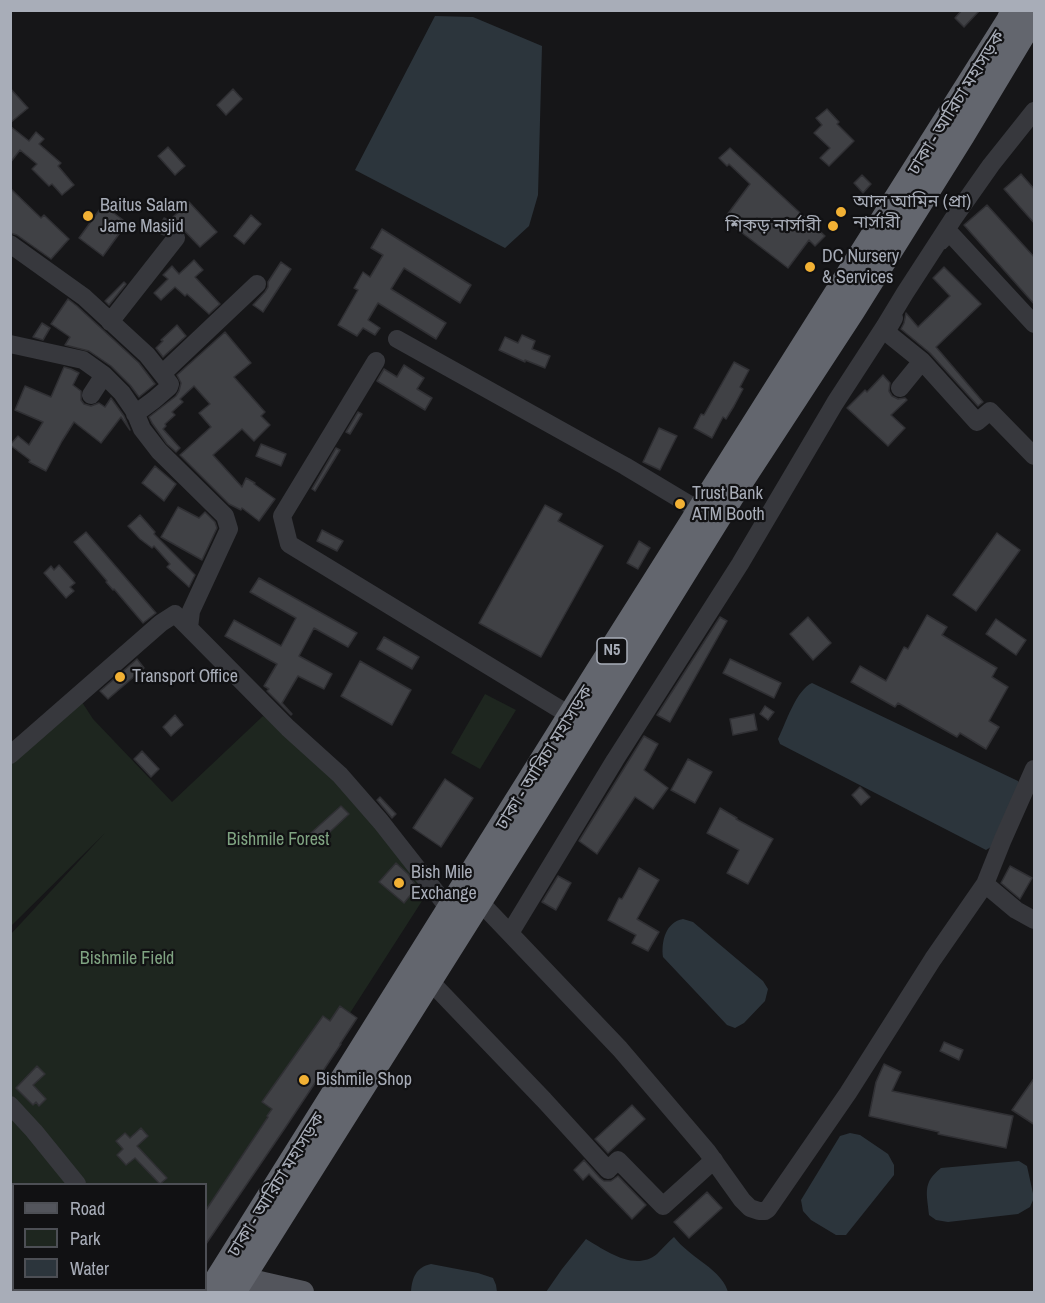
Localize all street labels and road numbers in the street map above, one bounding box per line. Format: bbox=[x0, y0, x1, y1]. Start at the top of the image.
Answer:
street label: ঢাকা - আরিচা মহাসড়ক bbox=[904, 27, 1010, 179]
road number: N5 bbox=[597, 638, 627, 664]
street label: ঢাকা - আরিচা মহাসড়ক bbox=[492, 682, 598, 834]
street label: ঢাকা - আরিচা মহাসড়ক bbox=[224, 1109, 330, 1261]

